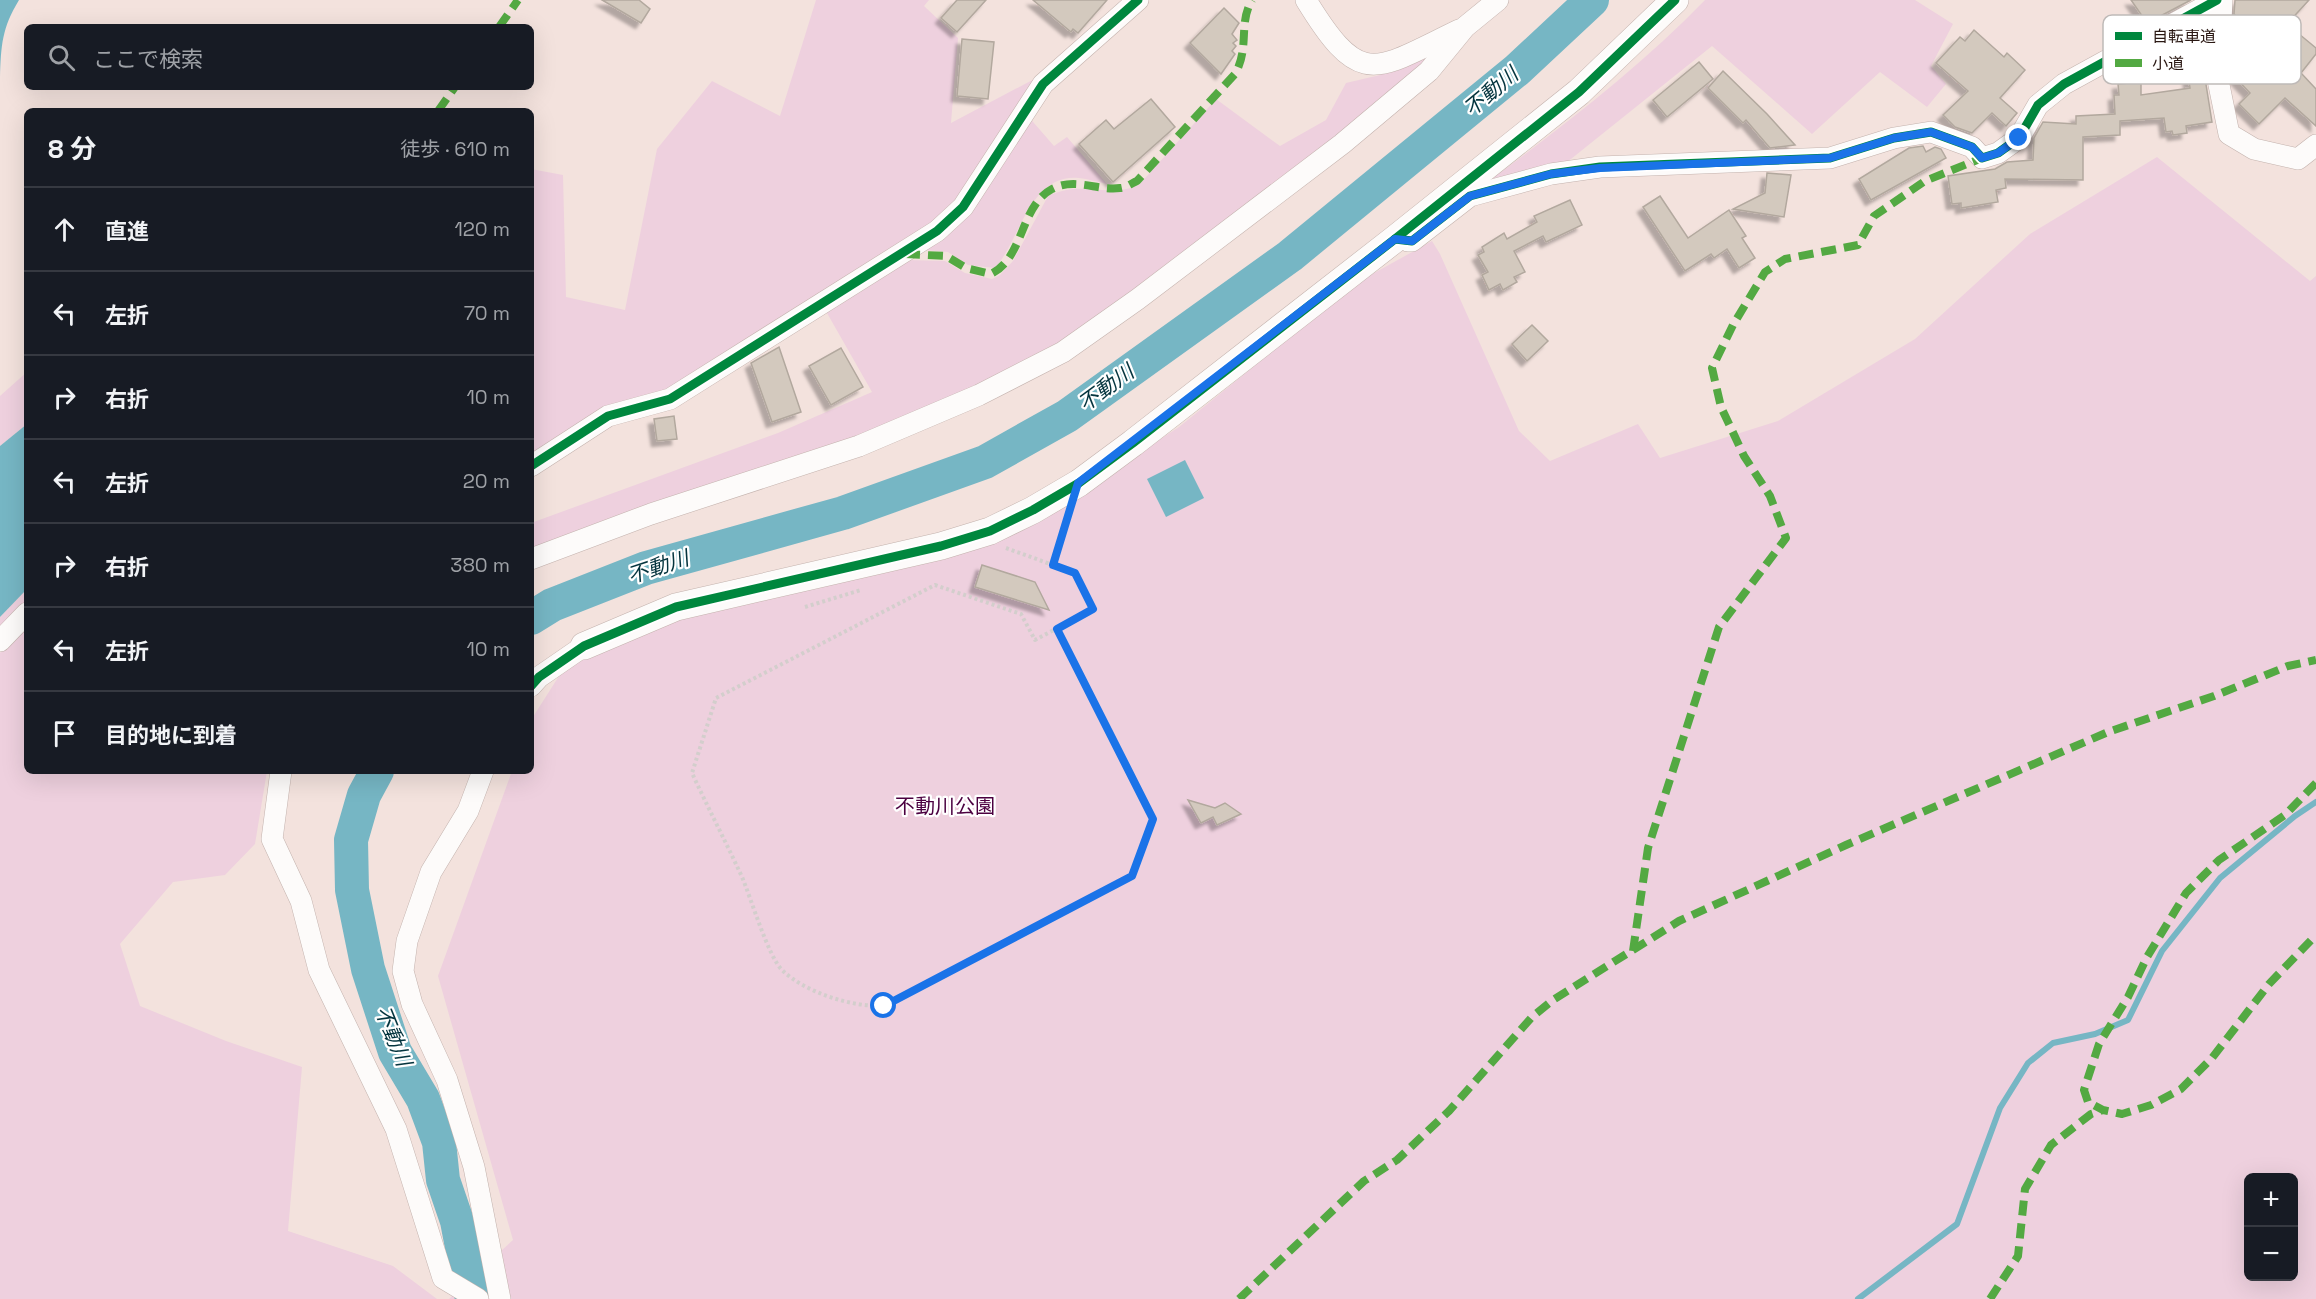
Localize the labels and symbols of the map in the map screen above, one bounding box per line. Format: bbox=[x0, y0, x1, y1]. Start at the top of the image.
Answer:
legend bbox=[2103, 15, 2301, 84]
text: 自転車道 bbox=[2152, 26, 2216, 47]
text: 小道 bbox=[2152, 53, 2184, 74]
water label: 不動川 bbox=[1458, 60, 1525, 122]
route end bbox=[2005, 124, 2031, 150]
water label: 不動川 bbox=[1072, 357, 1141, 417]
water label: 不動川 bbox=[624, 543, 694, 589]
park label: 不動川公園 bbox=[895, 793, 995, 819]
route start bbox=[870, 992, 896, 1018]
water label: 不動川 bbox=[369, 1002, 419, 1072]

